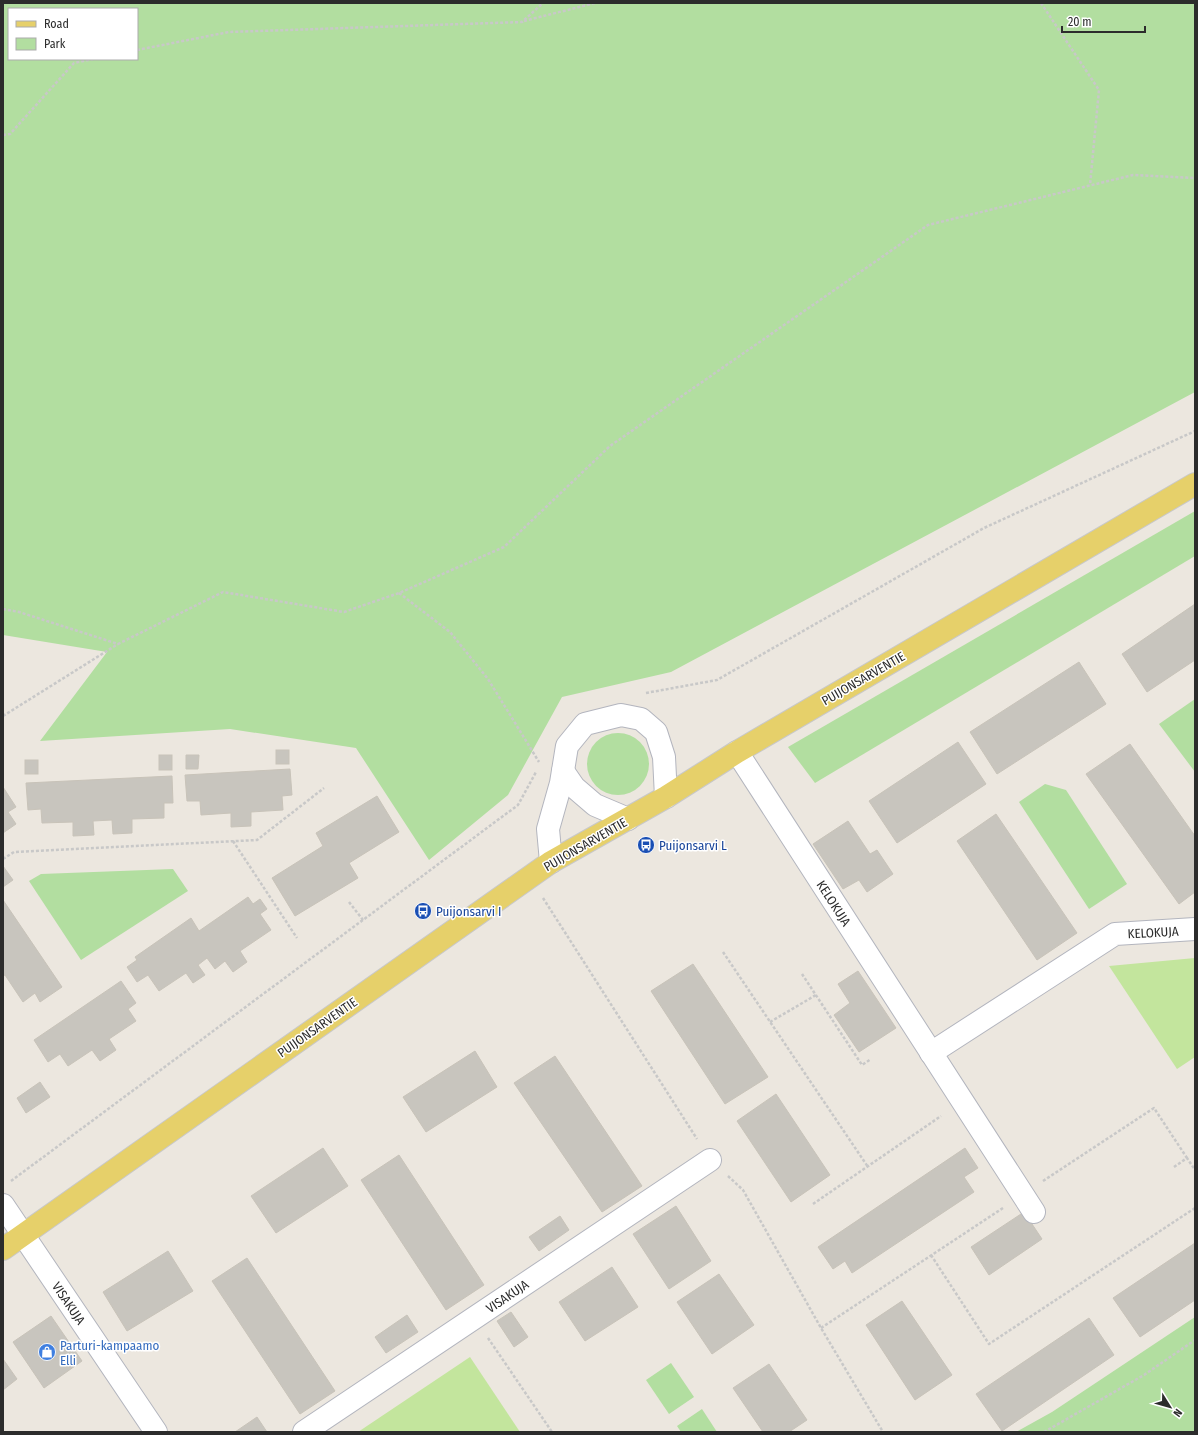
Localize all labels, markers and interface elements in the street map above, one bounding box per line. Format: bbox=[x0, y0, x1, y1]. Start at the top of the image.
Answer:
legend bbox=[8, 8, 138, 60]
scale bar bbox=[1062, 8, 1145, 34]
text: 20 m bbox=[1068, 15, 1092, 29]
text: Road bbox=[44, 17, 69, 31]
text: Park bbox=[44, 37, 66, 51]
street label: PUIJONSARVENTIE bbox=[819, 648, 908, 708]
street label: PUIJONSARVENTIE bbox=[541, 814, 630, 874]
bus stop icon: Puijonsarvi L bbox=[636, 835, 656, 855]
place label: Puijonsarvi L bbox=[659, 838, 727, 853]
street label: KELOKUJA bbox=[813, 878, 854, 929]
bus stop icon: Puijonsarvi I bbox=[413, 901, 433, 921]
place label: Puijonsarvi I bbox=[436, 904, 501, 919]
street label: KELOKUJA bbox=[1127, 924, 1179, 941]
street label: PUIJONSARVENTIE bbox=[275, 994, 360, 1060]
street label: VISAKUJA bbox=[483, 1277, 532, 1316]
street label: VISAKUJA bbox=[49, 1279, 88, 1328]
place label: Parturi-kampaamo Elli bbox=[60, 1338, 159, 1368]
shop icon: Parturi-kampaamo Elli bbox=[37, 1342, 57, 1362]
north arrow bbox=[1150, 1387, 1190, 1427]
text: N bbox=[1170, 1406, 1185, 1419]

